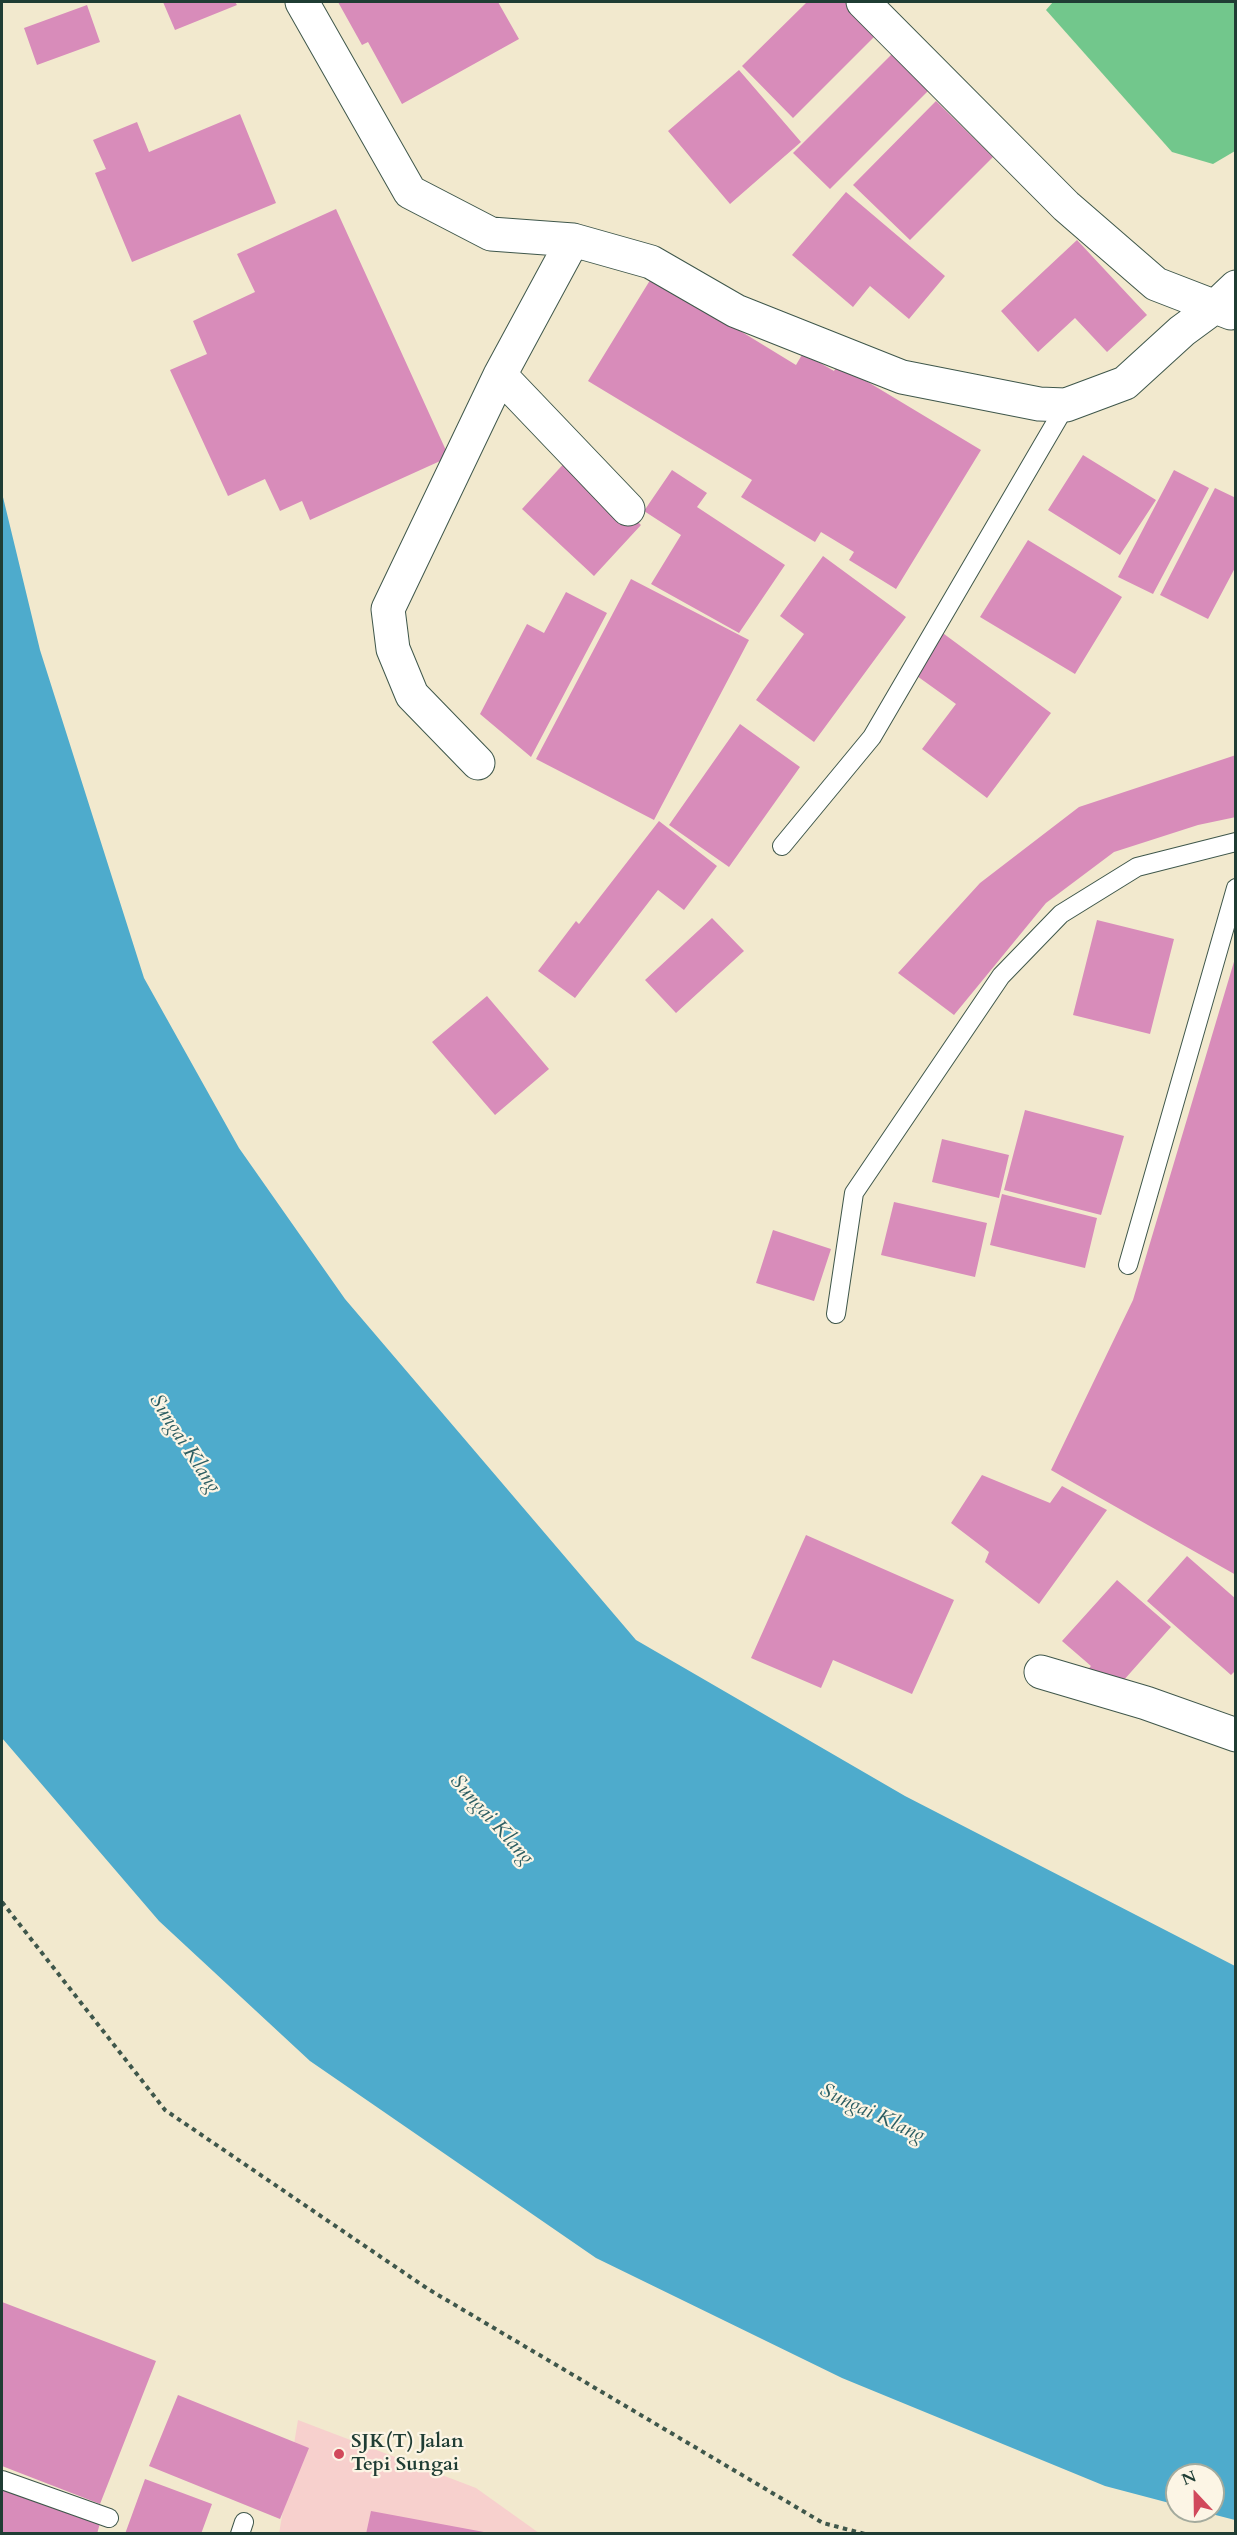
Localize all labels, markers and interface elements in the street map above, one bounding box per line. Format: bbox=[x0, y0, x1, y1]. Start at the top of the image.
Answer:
water label: Sungai Klang bbox=[143, 1390, 225, 1498]
water label: Sungai Klang bbox=[444, 1770, 538, 1870]
water label: Sungai Klang bbox=[816, 2079, 928, 2149]
place label: SJK(T) Jalan Tepi Sungai bbox=[351, 2430, 464, 2477]
marker: SJK(T) Jalan Tepi Sungai bbox=[332, 2447, 346, 2461]
north arrow bbox=[1165, 2463, 1225, 2523]
text: N bbox=[1178, 2465, 1200, 2491]

